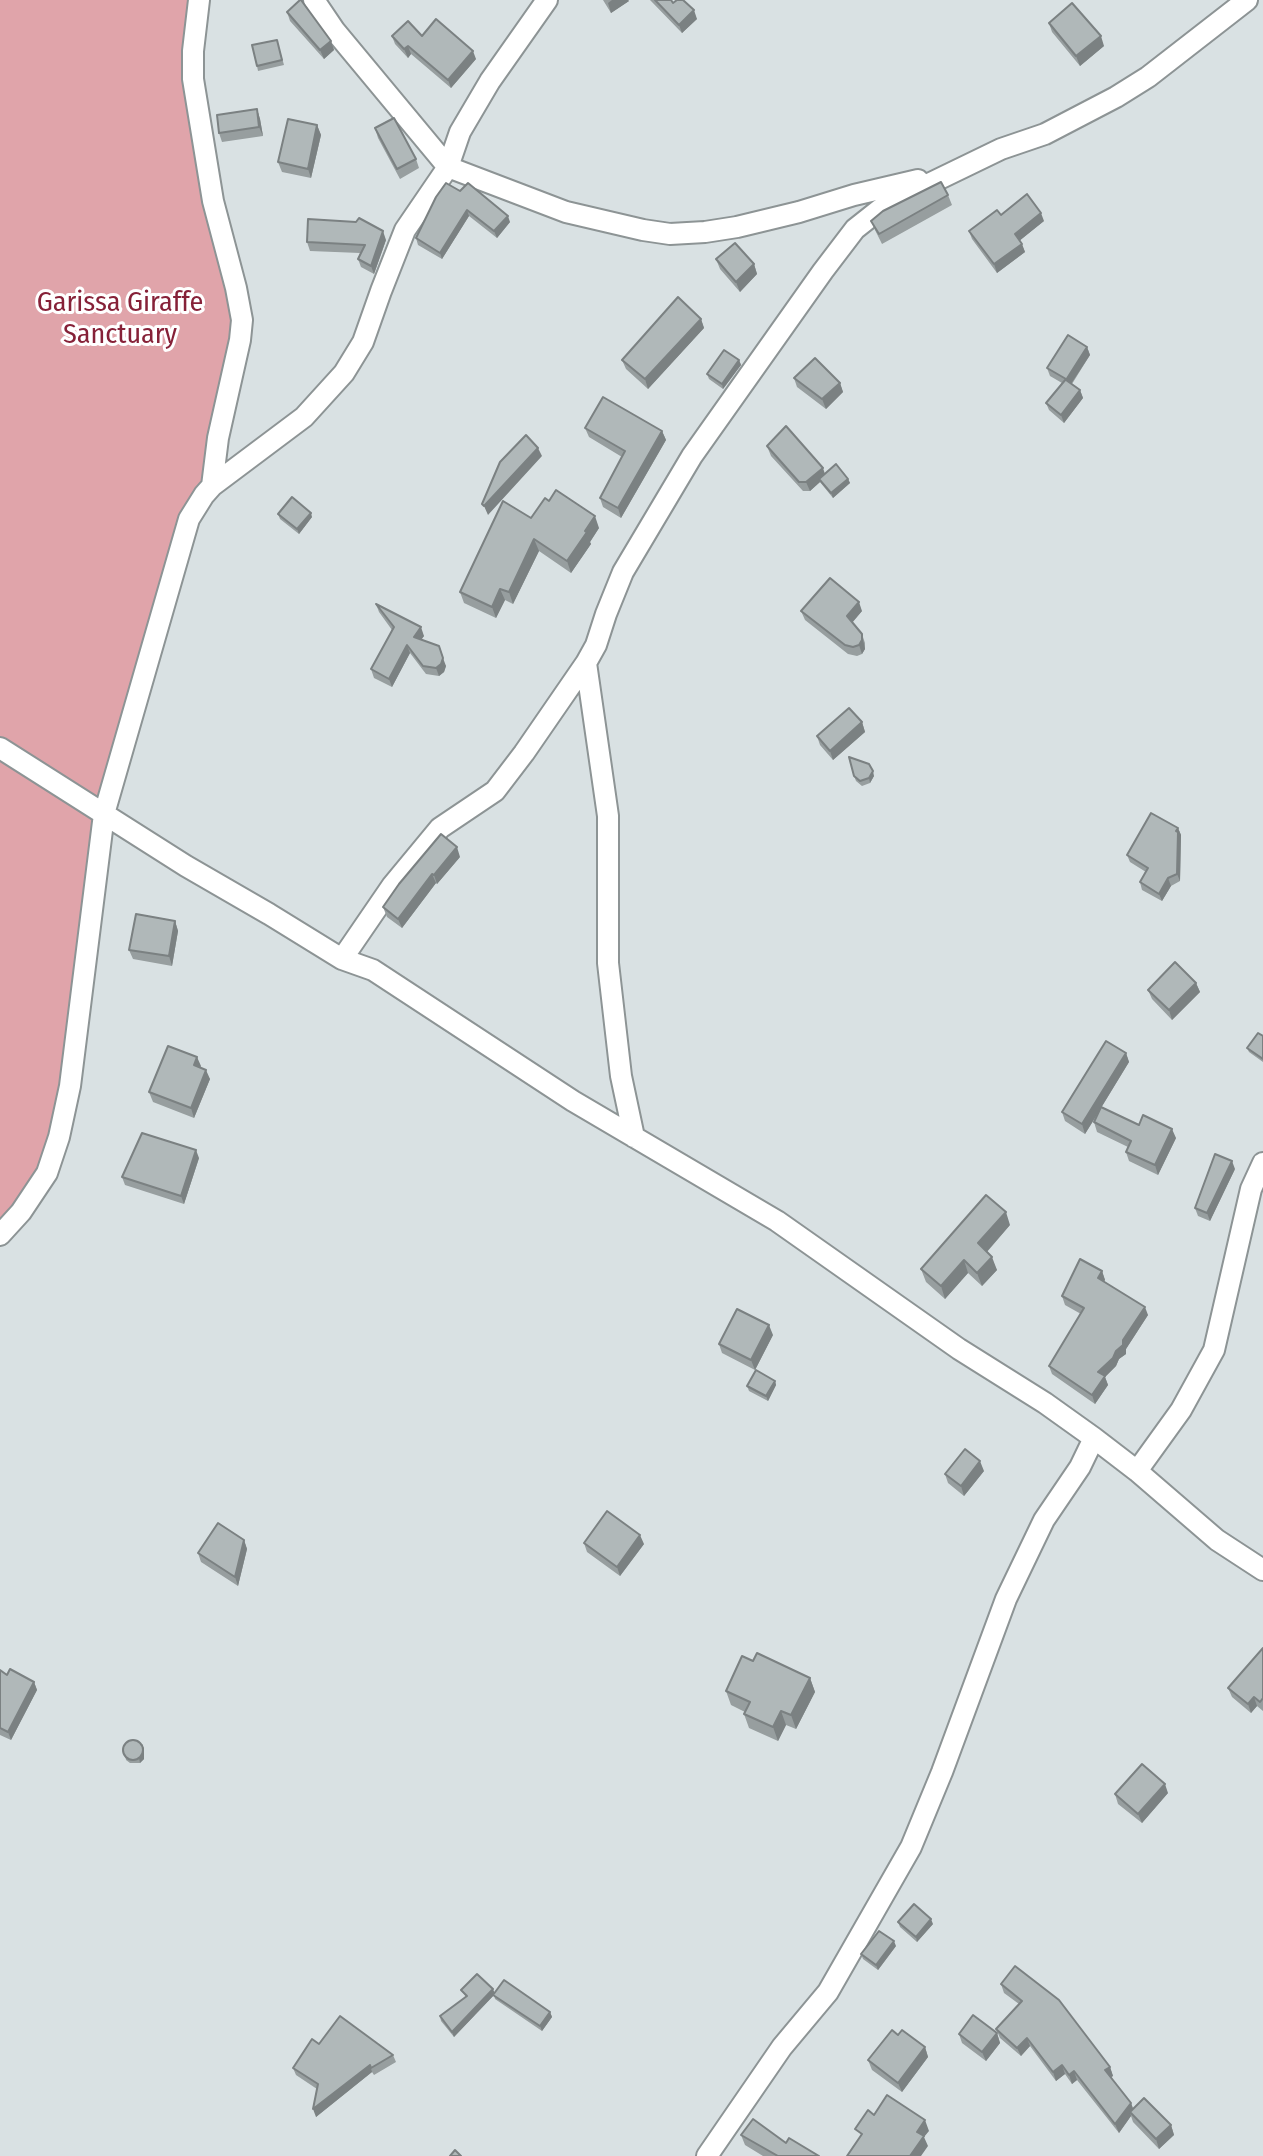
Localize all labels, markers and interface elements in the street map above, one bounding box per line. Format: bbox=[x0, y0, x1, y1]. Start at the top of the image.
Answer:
park label: Garissa Giraffe Sanctuary bbox=[37, 286, 203, 352]

